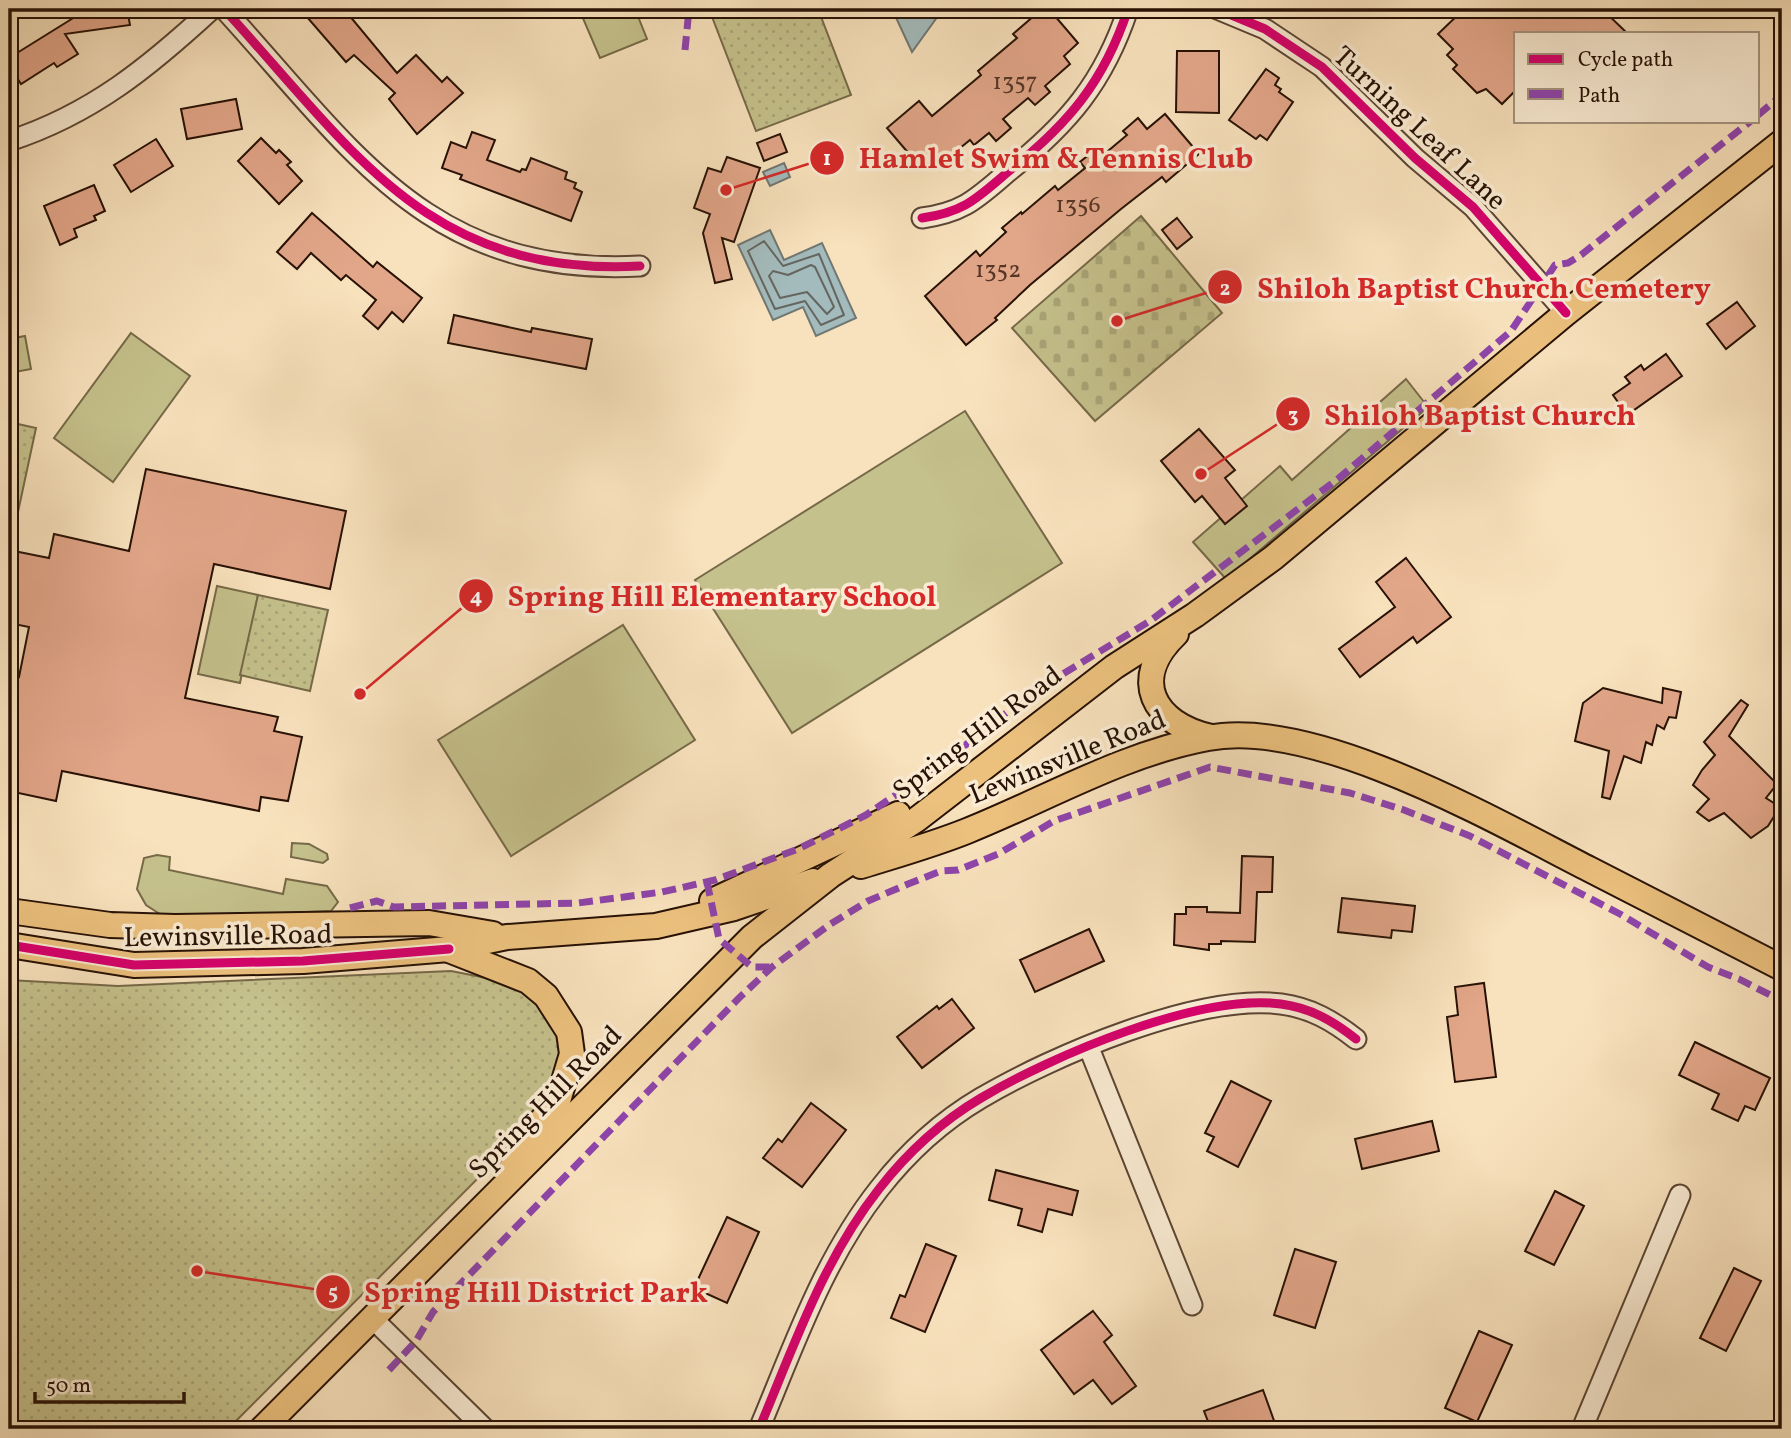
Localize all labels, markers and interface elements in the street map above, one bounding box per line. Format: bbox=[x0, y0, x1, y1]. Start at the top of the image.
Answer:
legend bbox=[1514, 32, 1760, 122]
street label: Turning Leaf Lane bbox=[1324, 38, 1514, 220]
text: Cycle path bbox=[1578, 46, 1673, 75]
house number: 1357 bbox=[993, 66, 1037, 100]
text: Path bbox=[1578, 82, 1620, 111]
callout: Hamlet Swim & Tennis Club bbox=[810, 132, 1268, 183]
text: Hamlet Swim & Tennis Club bbox=[859, 139, 1253, 181]
text: 1 bbox=[823, 145, 831, 174]
house number: 1356 bbox=[1055, 189, 1101, 223]
house number: 1352 bbox=[975, 254, 1021, 288]
callout: Shiloh Baptist Church Cemetery bbox=[1208, 262, 1725, 313]
text: Shiloh Baptist Church Cemetery bbox=[1257, 269, 1711, 311]
text: 2 bbox=[1220, 275, 1230, 304]
callout: Shiloh Baptist Church bbox=[1275, 389, 1650, 440]
text: Shiloh Baptist Church bbox=[1324, 396, 1636, 438]
text: 3 bbox=[1288, 402, 1298, 431]
callout: Spring Hill Elementary School bbox=[458, 570, 951, 621]
text: Spring Hill Elementary School bbox=[508, 577, 936, 619]
text: 4 bbox=[470, 583, 483, 612]
street label: Spring Hill Road bbox=[885, 657, 1071, 811]
street label: Lewinsville Road bbox=[964, 701, 1172, 815]
street label: Lewinsville Road bbox=[123, 916, 333, 958]
street label: Spring Hill Road bbox=[460, 1017, 632, 1189]
callout: Spring Hill District Park bbox=[315, 1266, 722, 1317]
text: Spring Hill District Park bbox=[364, 1273, 708, 1315]
text: 5 bbox=[328, 1279, 338, 1308]
scale bar bbox=[35, 1361, 184, 1405]
text: 50 m bbox=[46, 1372, 91, 1401]

